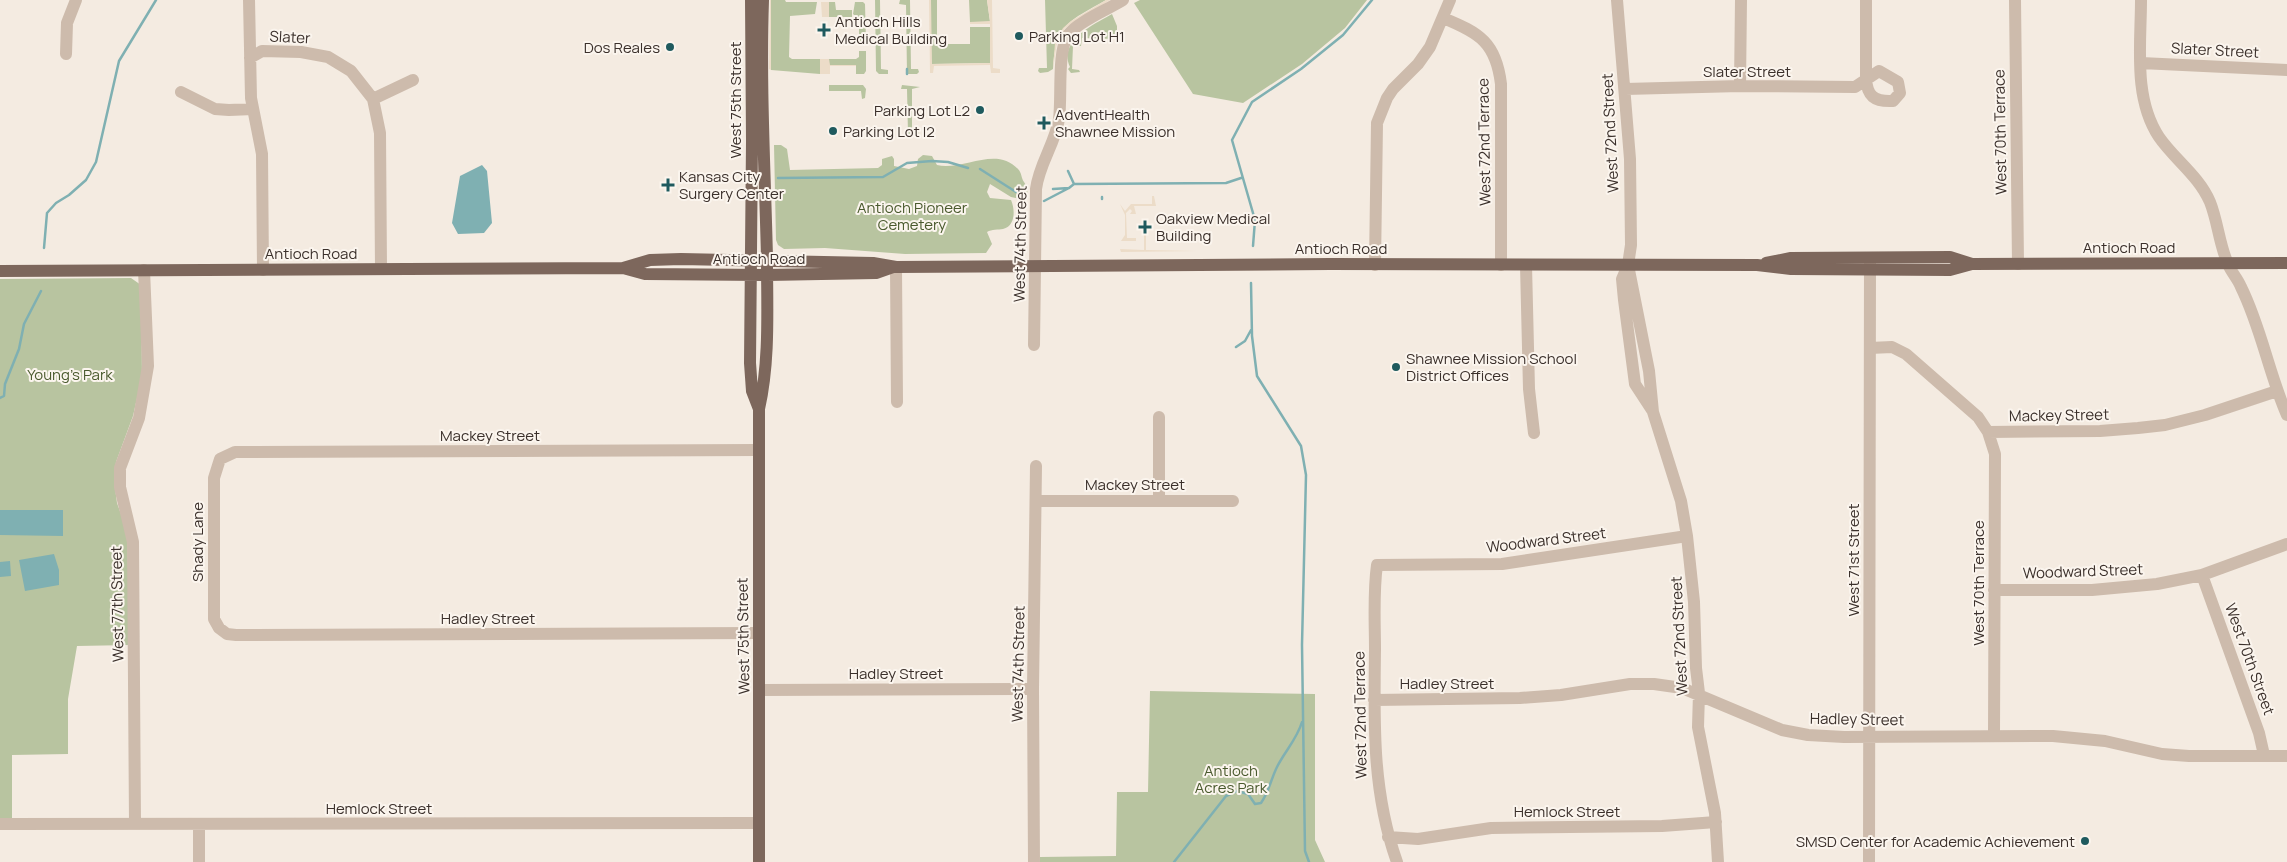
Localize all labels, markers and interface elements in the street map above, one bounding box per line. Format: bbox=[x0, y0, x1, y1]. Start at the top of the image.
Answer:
place label: Antioch Hills Medical Building bbox=[835, 11, 947, 49]
marker: Antioch Hills Medical Building bbox=[817, 23, 831, 37]
street label: Slater bbox=[269, 25, 312, 49]
place label: Parking Lot H1 bbox=[1029, 26, 1125, 47]
marker: Parking Lot H1 bbox=[1013, 30, 1025, 42]
place label: Dos Reales bbox=[584, 37, 660, 58]
street label: Slater Street bbox=[2170, 37, 2260, 63]
marker: Dos Reales bbox=[664, 41, 676, 53]
street label: West 75th Street bbox=[725, 42, 746, 158]
street label: Slater Street bbox=[1703, 61, 1791, 82]
street label: West 70th Terrace bbox=[1988, 69, 2012, 195]
street label: West 72nd Street bbox=[1596, 73, 1624, 193]
street label: West 72nd Terrace bbox=[1472, 78, 1496, 206]
place label: Parking Lot L2 bbox=[874, 100, 970, 121]
marker: Parking Lot L2 bbox=[974, 104, 986, 116]
place label: AdventHealth Shawnee Mission bbox=[1055, 104, 1175, 142]
marker: AdventHealth Shawnee Mission bbox=[1037, 116, 1051, 130]
place label: Parking Lot I2 bbox=[843, 121, 935, 142]
marker: Parking Lot I2 bbox=[827, 125, 839, 137]
place label: Kansas City Surgery Center bbox=[679, 166, 785, 204]
marker: Kansas City Surgery Center bbox=[661, 178, 675, 192]
street label: West 74th Street bbox=[1008, 186, 1032, 302]
park label: Antioch Pioneer Cemetery bbox=[857, 197, 968, 235]
place label: Oakview Medical Building bbox=[1156, 208, 1271, 246]
marker: Oakview Medical Building bbox=[1138, 220, 1152, 234]
street label: Antioch Road bbox=[2083, 237, 2175, 258]
street label: Antioch Road bbox=[1295, 238, 1387, 259]
street label: Antioch Road bbox=[265, 243, 357, 264]
street label: Antioch Road bbox=[713, 248, 805, 269]
place label: Shawnee Mission School District Offices bbox=[1406, 348, 1577, 386]
marker: Shawnee Mission School District Offices bbox=[1390, 361, 1402, 373]
park label: Young's Park bbox=[27, 364, 113, 385]
street label: Mackey Street bbox=[2009, 404, 2109, 426]
street label: Mackey Street bbox=[440, 425, 540, 446]
street label: Mackey Street bbox=[1085, 474, 1185, 495]
street label: Shady Lane bbox=[187, 502, 208, 582]
street label: West 71st Street bbox=[1843, 503, 1864, 617]
street label: West 70th Terrace bbox=[1968, 520, 1989, 646]
street label: Woodward Street bbox=[1485, 522, 1607, 558]
street label: West 77th Street bbox=[105, 546, 129, 662]
street label: Woodward Street bbox=[2022, 558, 2144, 584]
street label: West 72nd Street bbox=[1665, 576, 1693, 696]
street label: West 75th Street bbox=[731, 577, 755, 695]
street label: West 70th Street bbox=[2220, 600, 2280, 718]
street label: West 74th Street bbox=[1006, 606, 1030, 722]
street label: Hadley Street bbox=[441, 608, 535, 629]
street label: West 72nd Terrace bbox=[1348, 651, 1372, 779]
street label: Hadley Street bbox=[849, 663, 943, 684]
street label: Hadley Street bbox=[1400, 673, 1494, 694]
street label: Hadley Street bbox=[1810, 708, 1904, 730]
park label: Antioch Acres Park bbox=[1195, 760, 1268, 798]
street label: Hemlock Street bbox=[326, 798, 432, 819]
street label: Hemlock Street bbox=[1514, 801, 1620, 822]
place label: SMSD Center for Academic Achievement bbox=[1796, 831, 2075, 852]
marker: SMSD Center for Academic Achievement bbox=[2079, 835, 2091, 847]

